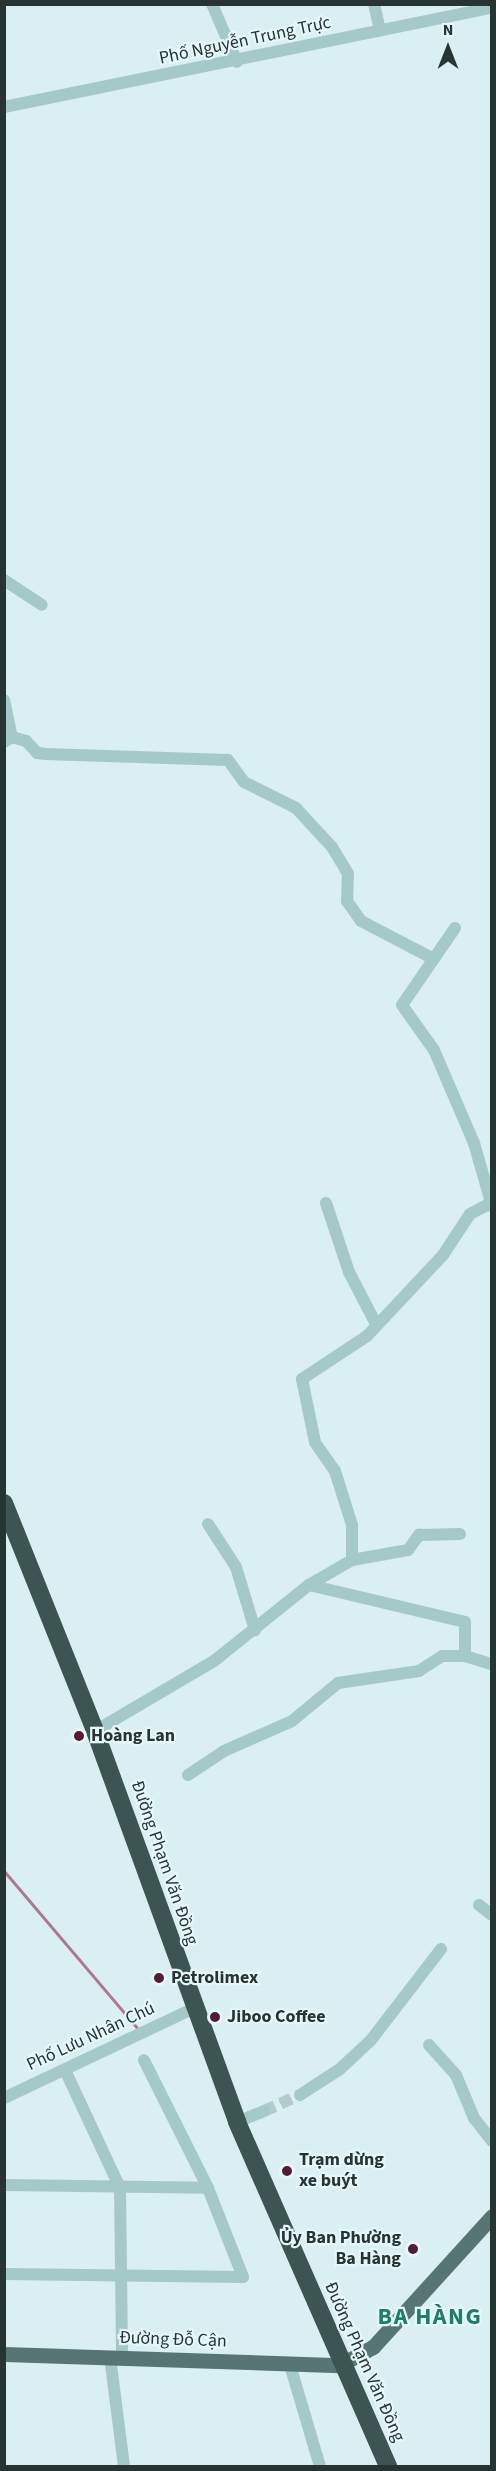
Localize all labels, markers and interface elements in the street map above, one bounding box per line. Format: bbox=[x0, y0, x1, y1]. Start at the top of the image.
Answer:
street label: Phố Nguyễn Trung Trực bbox=[157, 12, 333, 70]
north arrow bbox=[418, 18, 478, 78]
text: N bbox=[443, 19, 453, 41]
place label: Hoàng Lan bbox=[91, 1725, 175, 1747]
marker: Hoàng Lan bbox=[72, 1729, 86, 1743]
street label: Đường Phạm Văn Đồng bbox=[126, 1778, 202, 1948]
place label: Petrolimex bbox=[171, 1967, 258, 1989]
marker: Petrolimex bbox=[152, 1971, 166, 1985]
street label: Phố Lưu Nhân Chú bbox=[23, 1998, 159, 2076]
place label: Jiboo Coffee bbox=[227, 2006, 326, 2028]
marker: Jiboo Coffee bbox=[208, 2010, 222, 2024]
place label: Trạm dừng xe buýt bbox=[299, 2150, 384, 2192]
marker: Trạm dừng xe buýt bbox=[280, 2164, 294, 2178]
place label: Ủy Ban Phường Ba Hàng bbox=[281, 2228, 401, 2270]
marker: Ủy Ban Phường Ba Hàng bbox=[406, 2242, 420, 2256]
street label: Đường Phạm Văn Đồng bbox=[319, 2279, 409, 2445]
district label: BA HÀNG bbox=[378, 2303, 482, 2331]
street label: Đường Đỗ Cận bbox=[119, 2327, 227, 2353]

